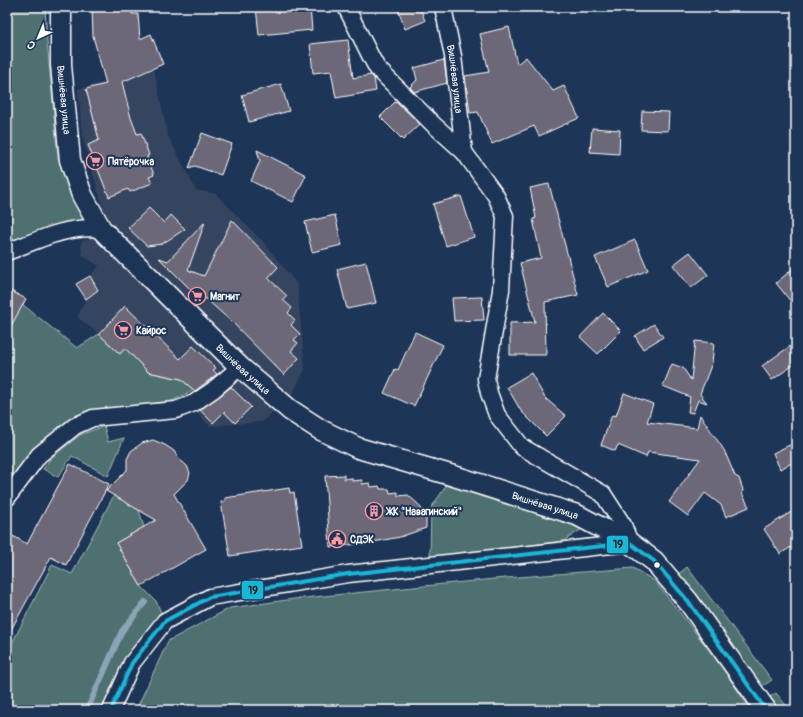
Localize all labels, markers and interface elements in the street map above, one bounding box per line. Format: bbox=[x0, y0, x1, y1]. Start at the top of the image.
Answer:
north arrow bbox=[18, 18, 58, 58]
text: С bbox=[24, 38, 38, 52]
street label: Вишнёвая улица bbox=[444, 44, 465, 114]
street label: Вишнёвая улица bbox=[54, 65, 73, 135]
supermarket icon: Пятёрочка bbox=[85, 151, 105, 171]
place label: Пятёрочка bbox=[108, 156, 154, 168]
supermarket icon: Магнит bbox=[187, 286, 207, 306]
place label: Магнит bbox=[210, 291, 241, 303]
supermarket icon: Кайрос bbox=[113, 320, 133, 340]
place label: Кайрос bbox=[136, 325, 166, 337]
street label: Вишнёвая улица bbox=[213, 342, 273, 397]
street label: Вишнёвая улица bbox=[510, 490, 580, 522]
building icon: ЖК "Навагинский" bbox=[364, 501, 384, 521]
place label: ЖК "Навагинский" bbox=[385, 506, 462, 518]
public building icon: СДЭК bbox=[327, 529, 347, 549]
place label: СДЭК bbox=[350, 534, 374, 546]
line badge: 19 bbox=[606, 535, 629, 554]
text: 19 bbox=[613, 538, 623, 551]
unlabelled marker bbox=[652, 560, 662, 570]
line badge: 19 bbox=[241, 580, 264, 600]
text: 19 bbox=[248, 584, 258, 597]

